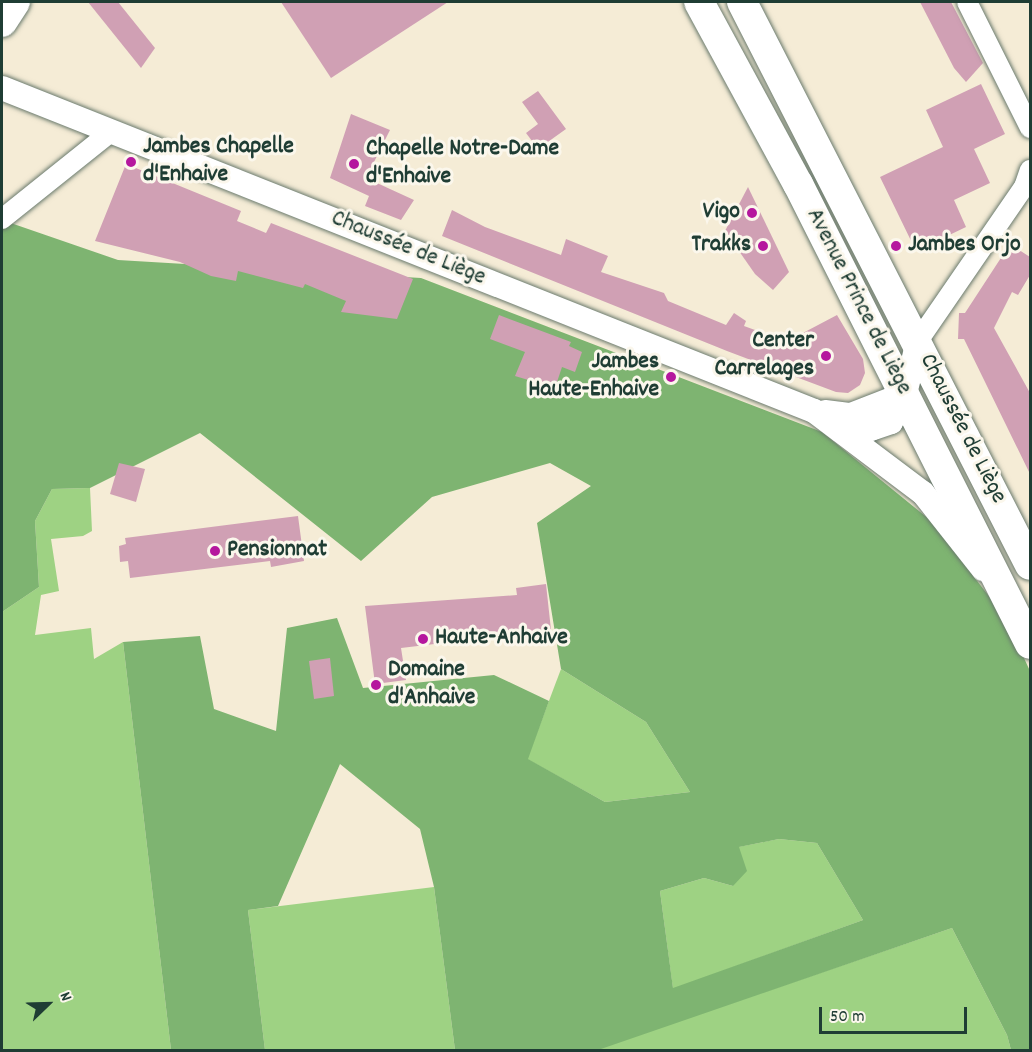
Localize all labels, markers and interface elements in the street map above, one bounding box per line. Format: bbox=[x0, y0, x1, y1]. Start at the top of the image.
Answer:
place label: Jambes Chapelle d'Enhaive bbox=[143, 134, 294, 190]
place label: Chapelle Notre-Dame d'Enhaive bbox=[366, 136, 559, 192]
marker: Jambes Chapelle d'Enhaive bbox=[124, 155, 138, 169]
marker: Chapelle Notre-Dame d'Enhaive bbox=[347, 157, 361, 171]
place label: Vigo bbox=[703, 199, 740, 227]
street label: Avenue Prince de Liège bbox=[799, 204, 917, 400]
street label: Chaussée de Liège bbox=[327, 205, 489, 293]
marker: Vigo bbox=[745, 206, 759, 220]
place label: Trakks bbox=[691, 232, 751, 260]
place label: Jambes Orjo bbox=[908, 232, 1021, 260]
marker: Trakks bbox=[756, 239, 770, 253]
marker: Jambes Orjo bbox=[889, 239, 903, 253]
place label: Center Carrelages bbox=[714, 328, 814, 384]
place label: Jambes Haute-Enhaive bbox=[528, 349, 659, 405]
marker: Center Carrelages bbox=[819, 349, 833, 363]
street label: Chaussée de Liège bbox=[912, 349, 1012, 509]
marker: Jambes Haute-Enhaive bbox=[664, 370, 678, 384]
place label: Pensionnat bbox=[227, 537, 327, 565]
marker: Pensionnat bbox=[208, 544, 222, 558]
place label: Haute-Anhaive bbox=[435, 625, 568, 653]
marker: Haute-Anhaive bbox=[416, 632, 430, 646]
place label: Domaine d'Anhaive bbox=[388, 657, 475, 713]
marker: Domaine d'Anhaive bbox=[369, 678, 383, 692]
north arrow bbox=[18, 974, 78, 1034]
text: N bbox=[53, 989, 77, 1005]
scale bar bbox=[822, 995, 970, 1033]
text: 50 m bbox=[830, 1005, 865, 1030]

